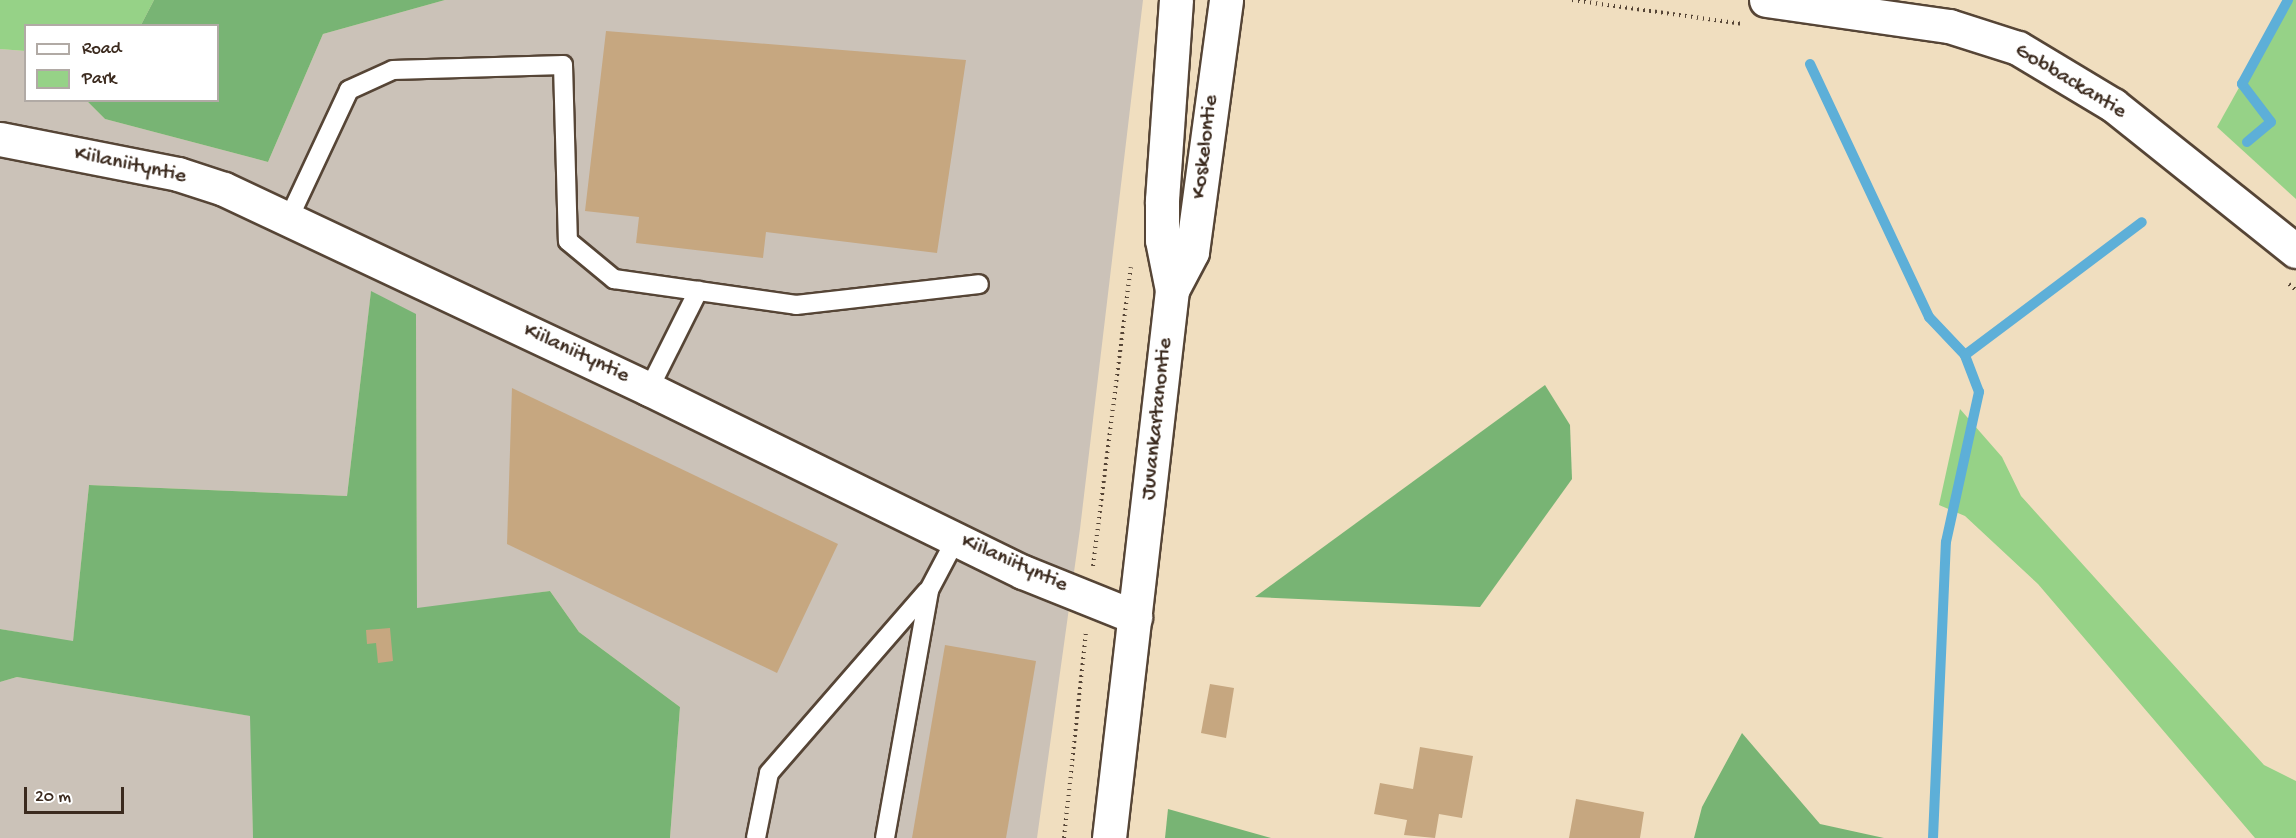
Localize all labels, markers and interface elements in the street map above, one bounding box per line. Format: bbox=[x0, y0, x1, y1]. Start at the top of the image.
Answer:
legend bbox=[24, 24, 219, 102]
street label: Gobbackantie bbox=[2009, 38, 2131, 126]
text: Road bbox=[82, 39, 121, 60]
text: Park bbox=[82, 69, 116, 90]
street label: Koskelontie bbox=[1187, 93, 1225, 201]
street label: Kiilaniityntie bbox=[71, 141, 189, 191]
street label: Kiilaniityntie bbox=[519, 318, 633, 390]
street label: Juvankartanontie bbox=[1136, 337, 1180, 501]
street label: Kiilaniityntie bbox=[957, 529, 1071, 599]
scale bar bbox=[27, 775, 128, 813]
text: 20 m bbox=[35, 787, 71, 808]

